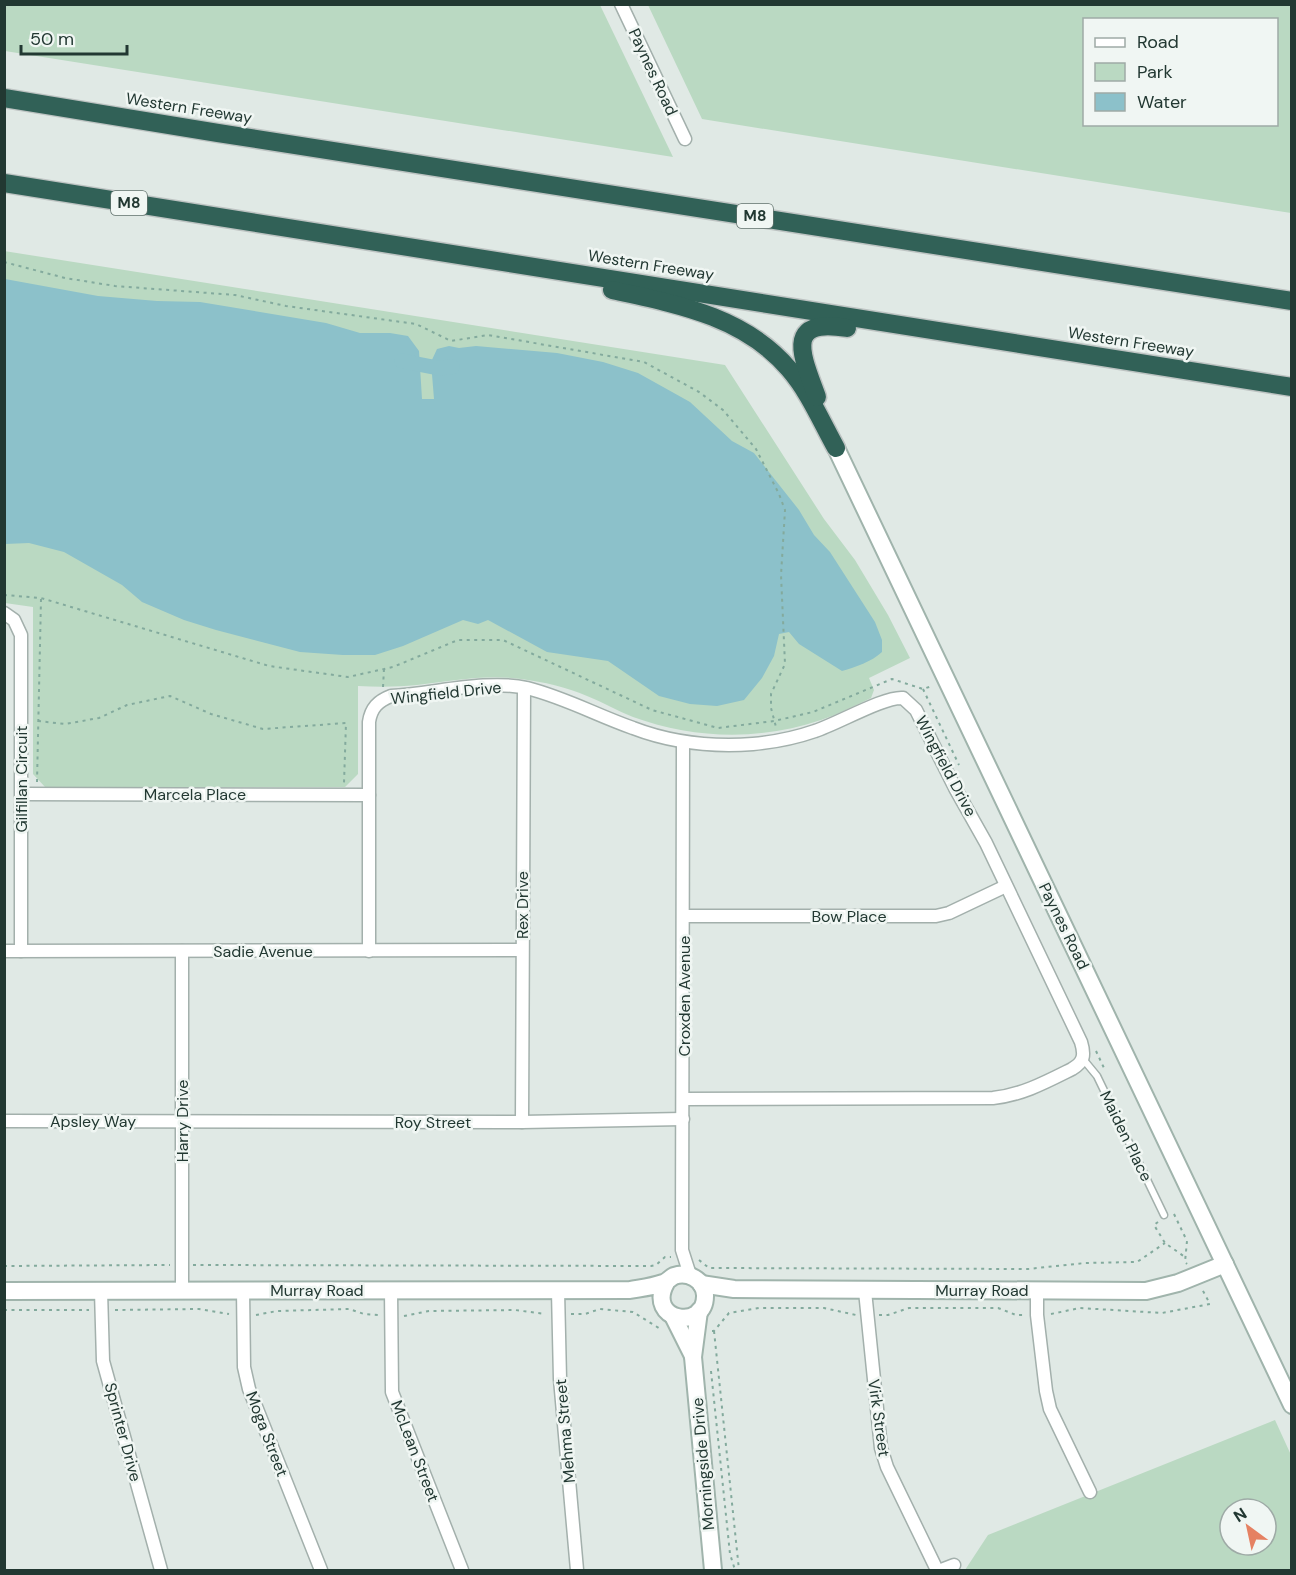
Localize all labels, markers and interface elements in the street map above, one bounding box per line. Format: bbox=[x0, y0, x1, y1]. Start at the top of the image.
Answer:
scale bar bbox=[21, 18, 128, 56]
legend bbox=[1083, 18, 1278, 126]
street label: Paynes Road bbox=[624, 25, 682, 119]
text: 50 m bbox=[30, 27, 74, 51]
text: Road bbox=[1137, 30, 1179, 54]
text: Park bbox=[1137, 60, 1173, 84]
street label: Western Freeway bbox=[125, 88, 254, 128]
text: Water bbox=[1137, 90, 1187, 114]
road number: M8 bbox=[111, 191, 147, 215]
road number: M8 bbox=[737, 204, 773, 228]
street label: Western Freeway bbox=[587, 245, 716, 285]
street label: Western Freeway bbox=[1067, 322, 1196, 362]
street label: Wingfield Drive bbox=[390, 677, 502, 709]
street label: Wingfield Drive bbox=[911, 712, 981, 820]
street label: Gilfillan Circuit bbox=[11, 725, 32, 833]
street label: Marcela Place bbox=[144, 784, 246, 805]
street label: Rex Drive bbox=[512, 871, 533, 939]
street label: Paynes Road bbox=[1034, 879, 1094, 973]
street label: Bow Place bbox=[811, 906, 887, 927]
street label: Croxden Avenue bbox=[674, 936, 695, 1056]
street label: Sadie Avenue bbox=[213, 941, 313, 962]
street label: Harry Drive bbox=[172, 1080, 193, 1162]
street label: Maiden Place bbox=[1095, 1087, 1157, 1185]
street label: Apsley Way bbox=[50, 1111, 136, 1132]
street label: Roy Street bbox=[395, 1112, 471, 1133]
street label: Murray Road bbox=[270, 1280, 364, 1301]
street label: Murray Road bbox=[935, 1280, 1029, 1301]
street label: Mehma Street bbox=[550, 1378, 580, 1484]
street label: Virk Street bbox=[863, 1378, 895, 1458]
street label: Sprinter Drive bbox=[100, 1380, 146, 1484]
street label: Moga Street bbox=[241, 1388, 293, 1480]
street label: McLean Street bbox=[386, 1397, 444, 1505]
street label: Morningside Drive bbox=[687, 1397, 719, 1531]
north arrow bbox=[1218, 1497, 1278, 1557]
text: N bbox=[1229, 1503, 1251, 1527]

